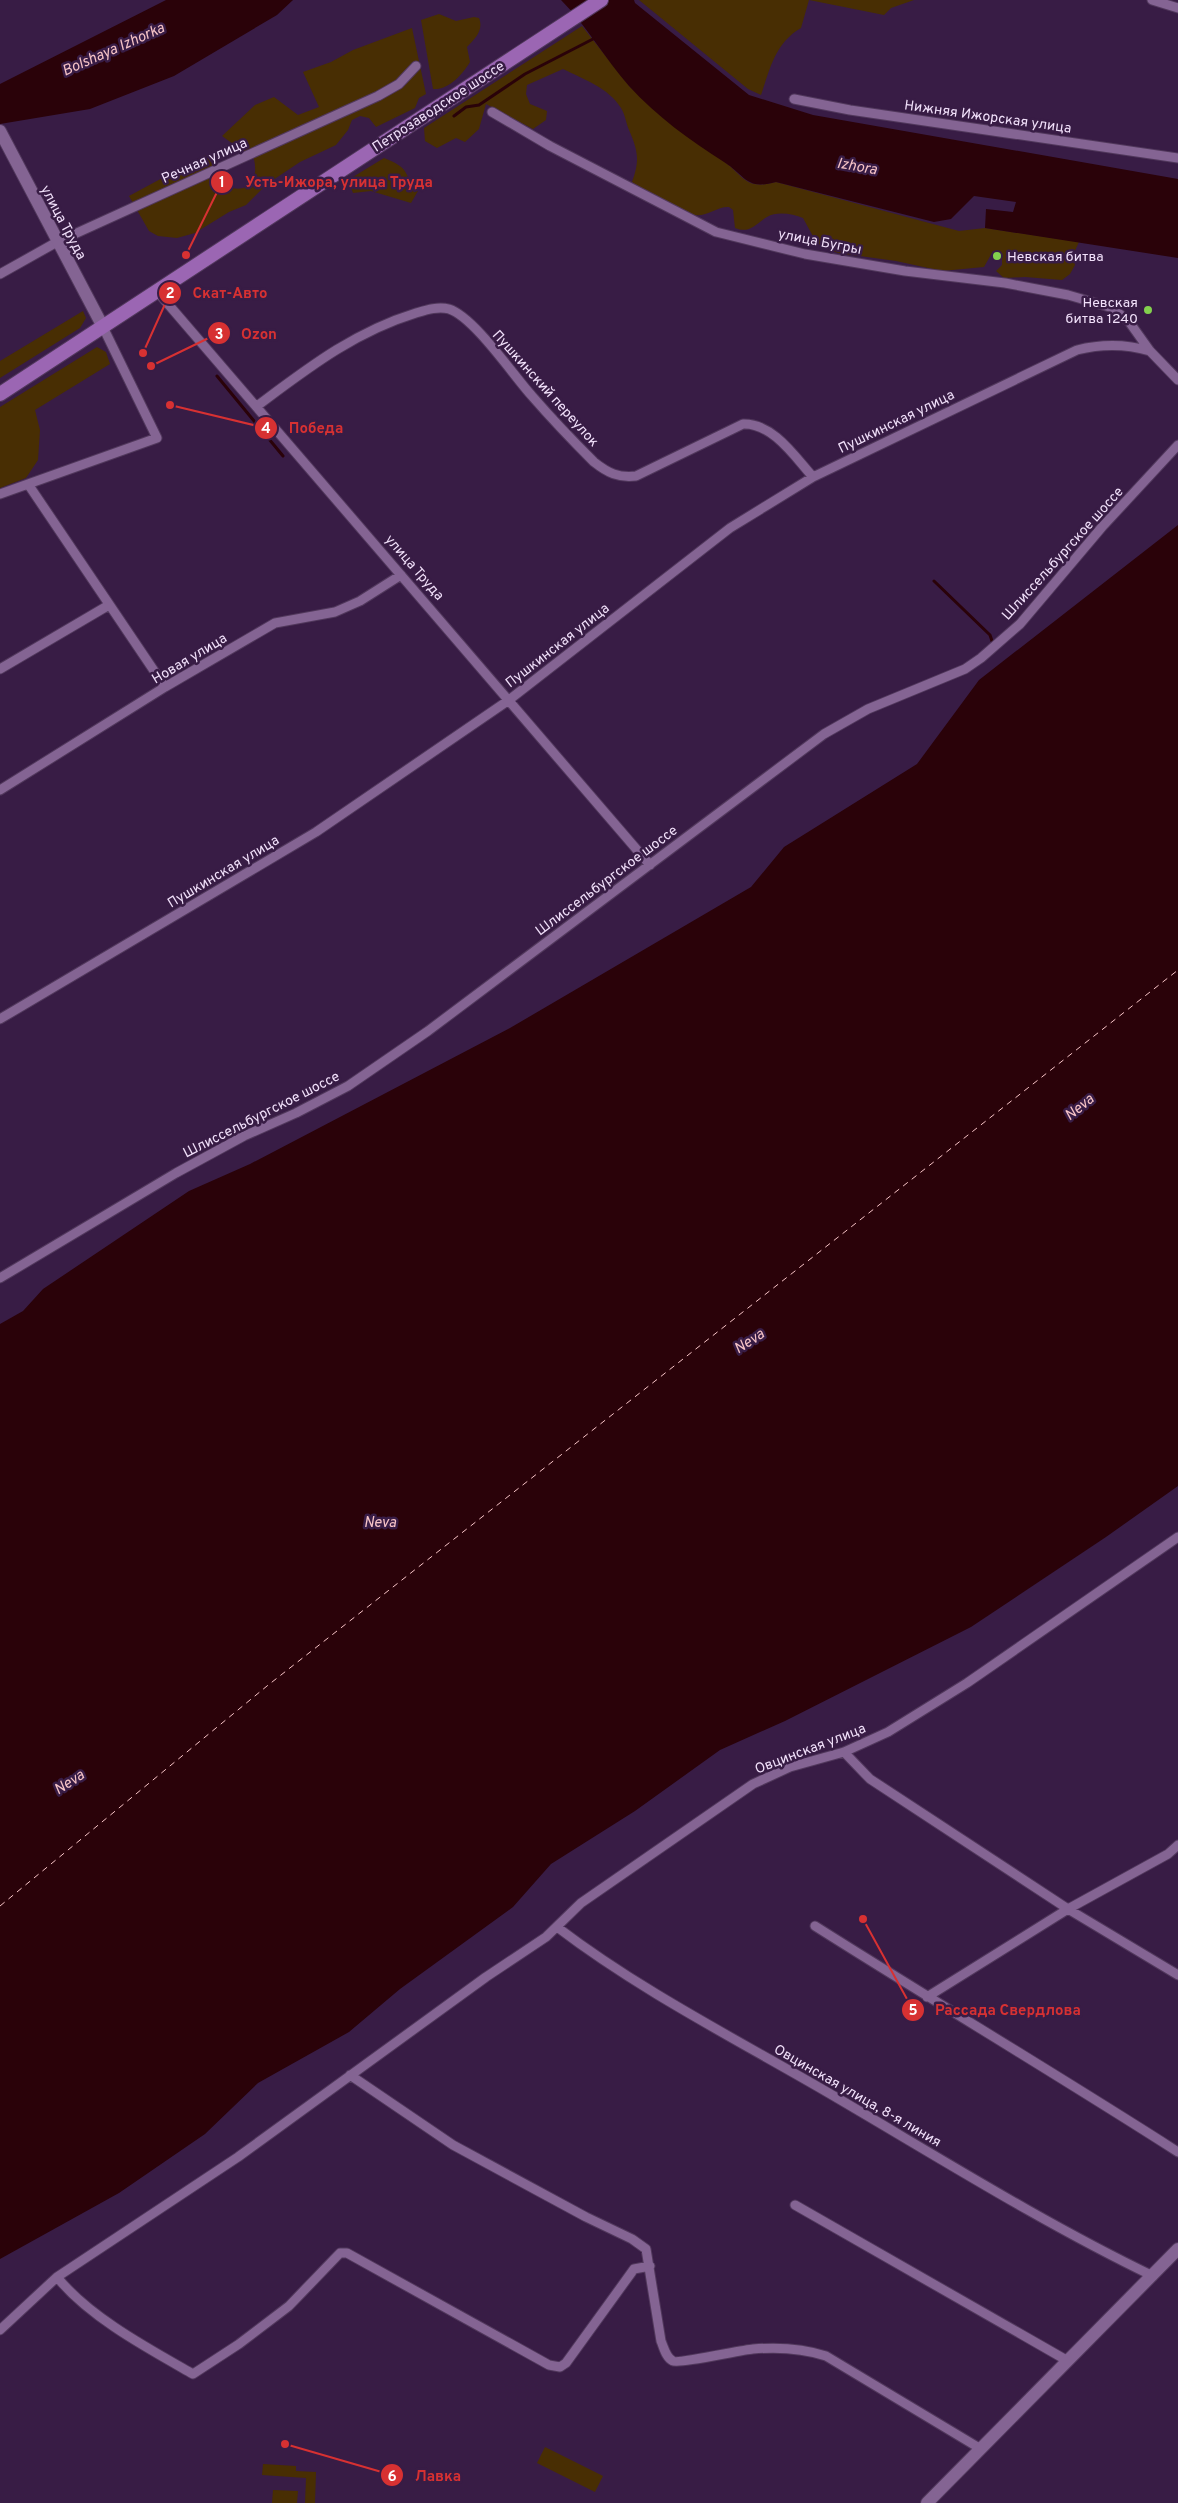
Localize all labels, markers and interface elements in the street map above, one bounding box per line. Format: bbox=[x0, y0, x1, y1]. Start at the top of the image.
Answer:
water label: Bolshaya Izhorka bbox=[59, 19, 168, 81]
street label: Петрозаводское шоссе bbox=[369, 58, 508, 156]
street label: Нижняя Ижорская улица bbox=[903, 97, 1072, 138]
street label: Речная улица bbox=[159, 135, 250, 188]
water label: Izhora bbox=[835, 155, 879, 180]
callout: Усть-Ижора, улица Труда bbox=[210, 167, 443, 197]
text: 1 bbox=[219, 174, 225, 193]
text: Усть-Ижора, улица Труда bbox=[245, 174, 433, 193]
street label: улица Труда bbox=[36, 183, 89, 263]
street label: улица Бугры bbox=[777, 226, 863, 259]
place label: Невская битва bbox=[1007, 249, 1104, 266]
marker: Невская битва bbox=[991, 250, 1003, 262]
callout: Скат-Авто bbox=[158, 278, 278, 308]
text: 2 bbox=[165, 285, 175, 304]
text: Скат-Авто bbox=[192, 285, 268, 304]
place label: Невская битва 1240 bbox=[1066, 295, 1138, 328]
marker: Невская битва 1240 bbox=[1142, 304, 1154, 316]
callout: Ozon bbox=[207, 318, 287, 348]
text: 3 bbox=[215, 326, 224, 345]
text: Ozon bbox=[241, 326, 277, 345]
street label: Пушкинский переулок bbox=[488, 327, 602, 451]
street label: Пушкинская улица bbox=[836, 387, 958, 458]
callout: Победа bbox=[253, 413, 353, 443]
text: 4 bbox=[261, 420, 271, 439]
text: Победа bbox=[289, 420, 343, 439]
street label: Шлиссельбургское шоссе bbox=[999, 484, 1127, 624]
street label: улица Труда bbox=[381, 532, 447, 604]
street label: Пушкинская улица bbox=[503, 600, 613, 692]
street label: Новая улица bbox=[149, 630, 230, 688]
street label: Шлиссельбургское шоссе bbox=[533, 822, 681, 940]
street label: Пушкинская улица bbox=[165, 832, 283, 912]
street label: Шлиссельбургское шоссе bbox=[181, 1068, 343, 1162]
water label: Neva bbox=[1061, 1090, 1099, 1126]
water label: Neva bbox=[731, 1325, 769, 1359]
water label: Neva bbox=[364, 1514, 397, 1533]
street label: Овцинская улица bbox=[753, 1720, 868, 1778]
water label: Neva bbox=[51, 1766, 89, 1800]
callout: Рассада Свердлова bbox=[900, 1995, 1091, 2025]
text: 5 bbox=[908, 2002, 918, 2021]
text: Рассада Свердлова bbox=[935, 2002, 1081, 2021]
street label: Овцинская улица, 8-я линия bbox=[771, 2041, 944, 2151]
callout: Лавка bbox=[380, 2460, 471, 2490]
text: 6 bbox=[387, 2468, 397, 2487]
text: Лавка bbox=[415, 2468, 461, 2487]

